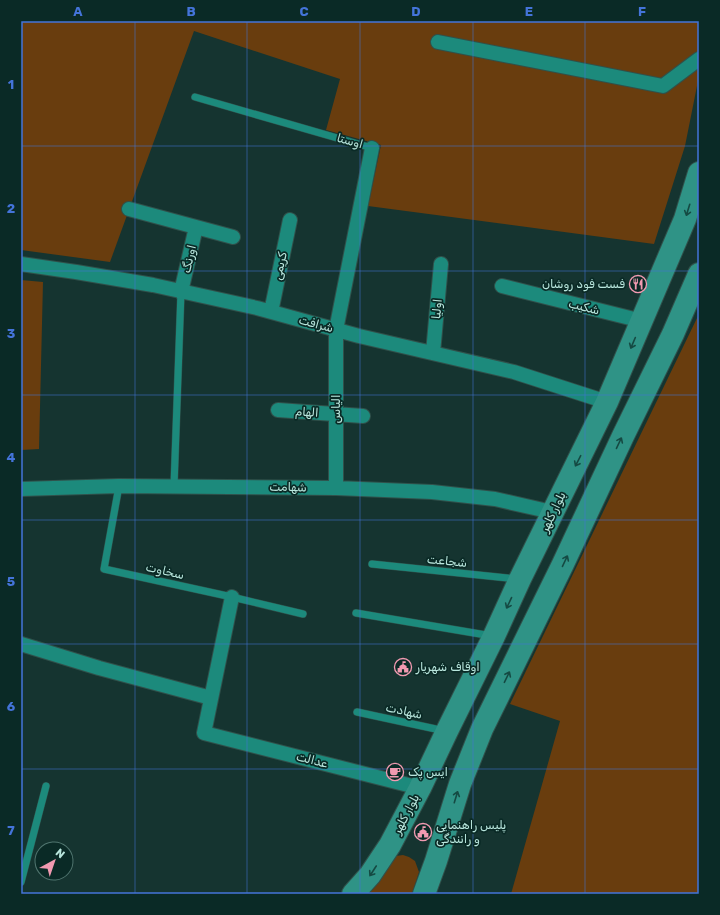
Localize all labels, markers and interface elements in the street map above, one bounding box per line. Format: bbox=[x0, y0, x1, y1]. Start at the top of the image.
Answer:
text: A bbox=[73, 4, 83, 19]
text: B bbox=[186, 4, 196, 19]
text: C bbox=[299, 4, 309, 19]
text: D bbox=[411, 4, 421, 19]
text: E bbox=[525, 4, 533, 19]
text: F bbox=[638, 4, 646, 19]
text: 1 bbox=[8, 77, 14, 92]
street label: اوستا bbox=[335, 131, 365, 152]
text: 2 bbox=[7, 201, 15, 216]
one-way arrow bbox=[684, 203, 691, 216]
street label: اورنگ bbox=[179, 244, 200, 275]
street label: کریمی bbox=[270, 250, 291, 282]
restaurant icon: فست فود روشان bbox=[628, 274, 648, 294]
place label: فست فود روشان bbox=[542, 277, 625, 292]
street label: شکیب bbox=[567, 296, 601, 318]
street label: اولیا bbox=[429, 298, 446, 320]
street label: شرافت bbox=[297, 313, 335, 336]
text: 3 bbox=[7, 326, 16, 341]
one-way arrow bbox=[629, 337, 636, 349]
street label: الیاس bbox=[329, 394, 343, 424]
street label: الهام bbox=[295, 404, 319, 422]
one-way arrow bbox=[616, 437, 623, 449]
text: 4 bbox=[7, 450, 16, 465]
one-way arrow bbox=[574, 455, 581, 467]
street label: شهامت bbox=[269, 480, 307, 494]
street label: بلوار کلهر bbox=[537, 490, 570, 536]
street label: شجاعت bbox=[426, 552, 468, 570]
one-way arrow bbox=[562, 555, 569, 567]
street label: سخاوت bbox=[144, 560, 186, 583]
text: 5 bbox=[7, 574, 15, 589]
one-way arrow bbox=[505, 597, 512, 609]
public building icon: اوقاف شهریار bbox=[393, 657, 413, 677]
place label: اوقاف شهریار bbox=[415, 660, 480, 675]
one-way arrow bbox=[504, 672, 511, 684]
text: 6 bbox=[7, 699, 16, 714]
street label: شهادت bbox=[384, 700, 424, 722]
street label: عدالت bbox=[295, 749, 330, 771]
cafe icon: ایس پک bbox=[385, 762, 405, 782]
place label: ایس پک bbox=[408, 765, 448, 780]
one-way arrow bbox=[453, 790, 460, 803]
street label: بلوار کلهر bbox=[389, 792, 423, 838]
place label: پلیس راهنمایی و رانندگی bbox=[436, 818, 506, 847]
public building icon: پلیس راهنمایی و رانندگی bbox=[413, 822, 433, 842]
text: 7 bbox=[7, 823, 15, 838]
north arrow bbox=[34, 841, 74, 881]
text: N bbox=[53, 846, 67, 861]
one-way arrow bbox=[369, 865, 377, 876]

